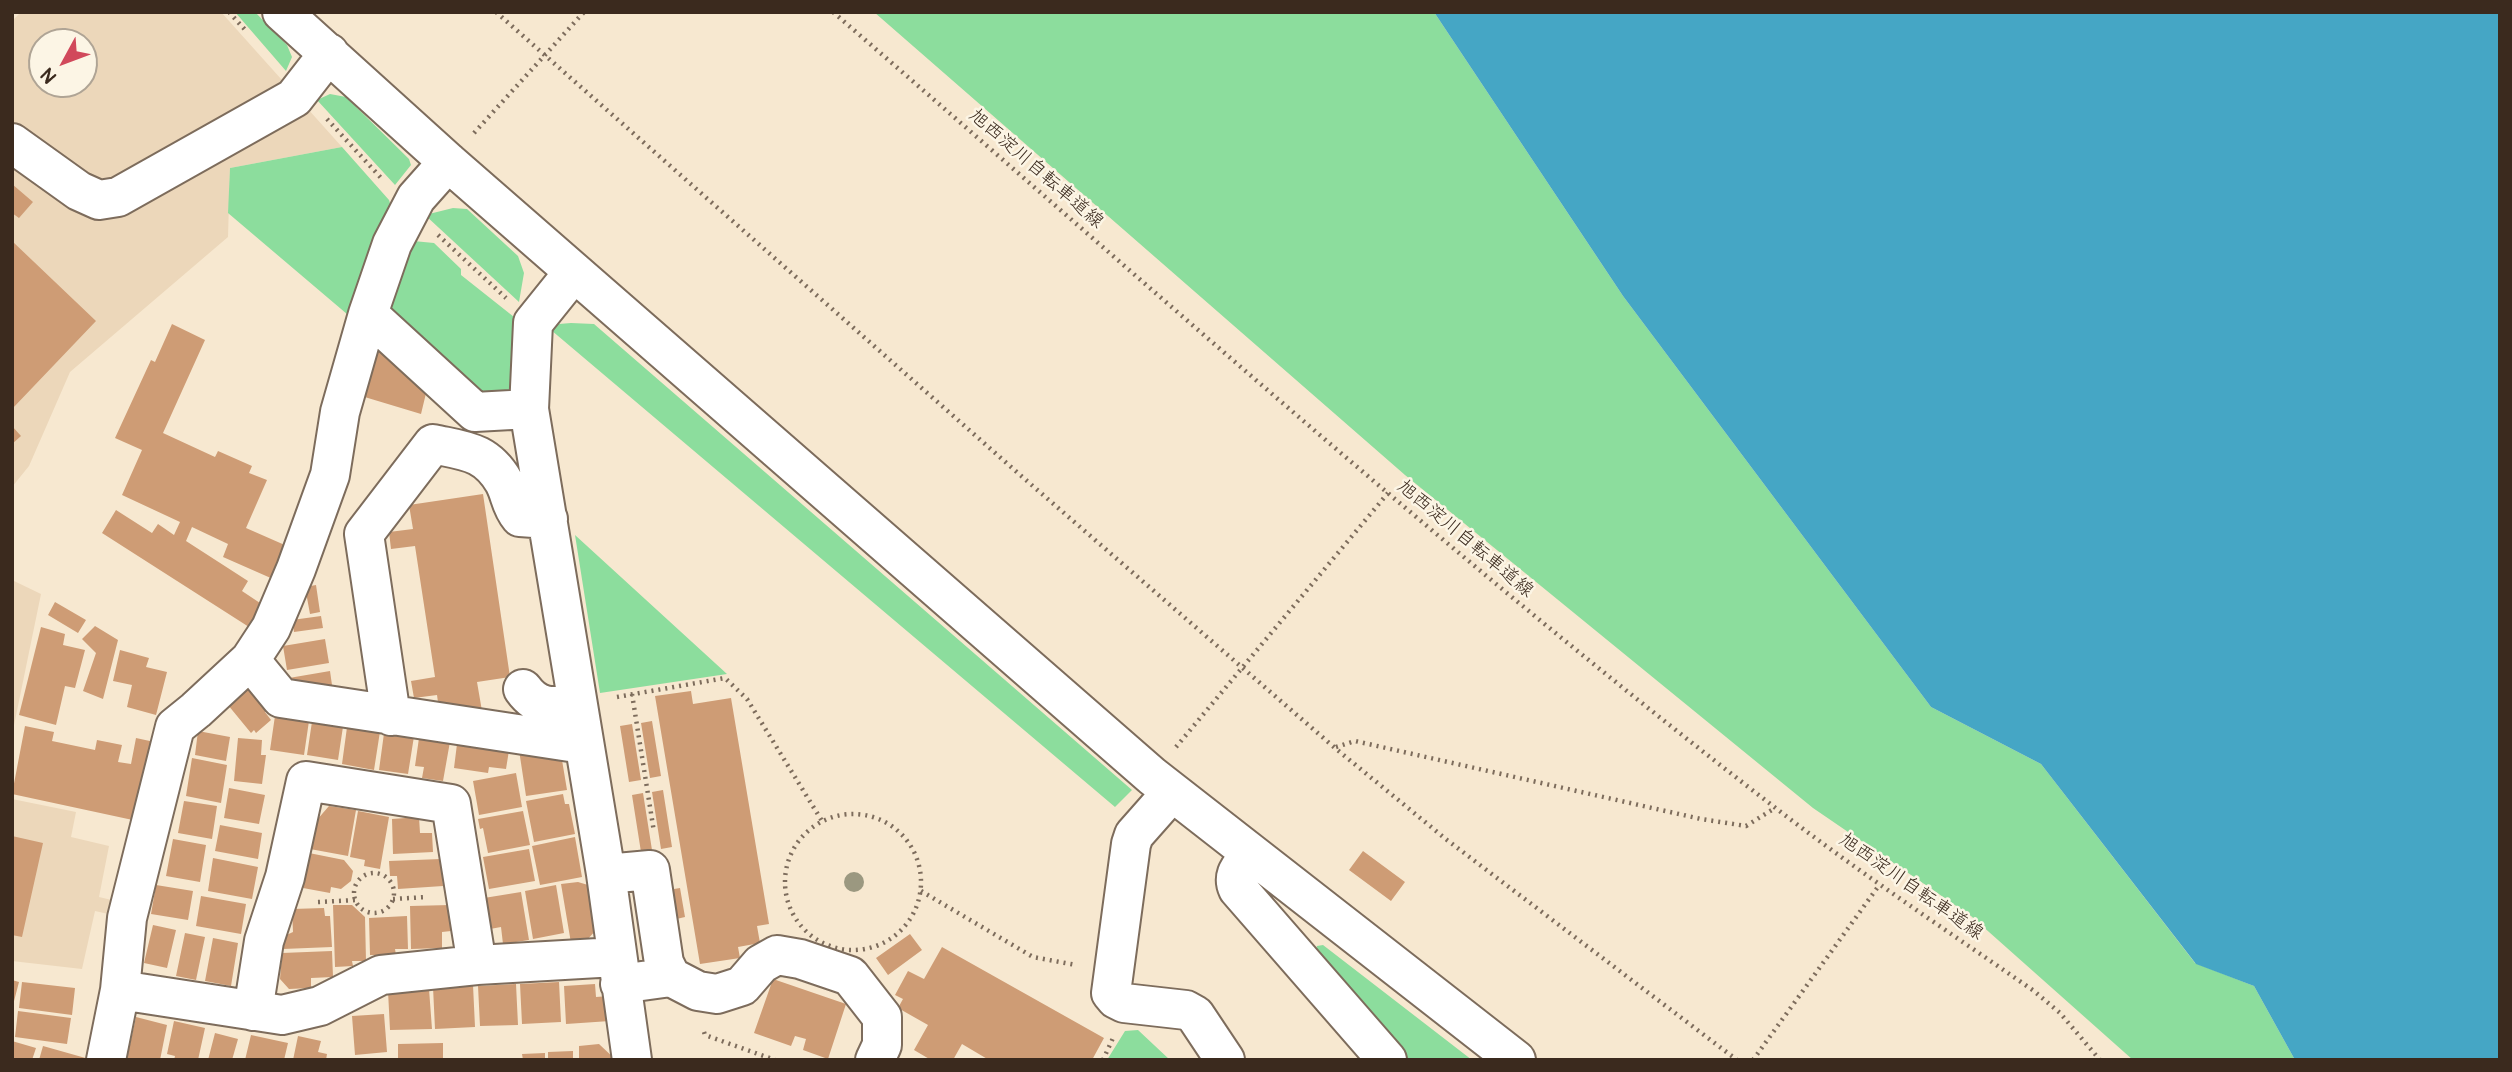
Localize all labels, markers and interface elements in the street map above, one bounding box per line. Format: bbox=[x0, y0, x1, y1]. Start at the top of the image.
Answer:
north arrow bbox=[28, 28, 98, 98]
text: N bbox=[35, 63, 62, 88]
street label: 旭西淀川自転車道線 bbox=[964, 104, 1108, 234]
street label: 旭西淀川自転車道線 bbox=[1392, 475, 1538, 603]
street label: 旭西淀川自転車道線 bbox=[1834, 829, 1988, 945]

